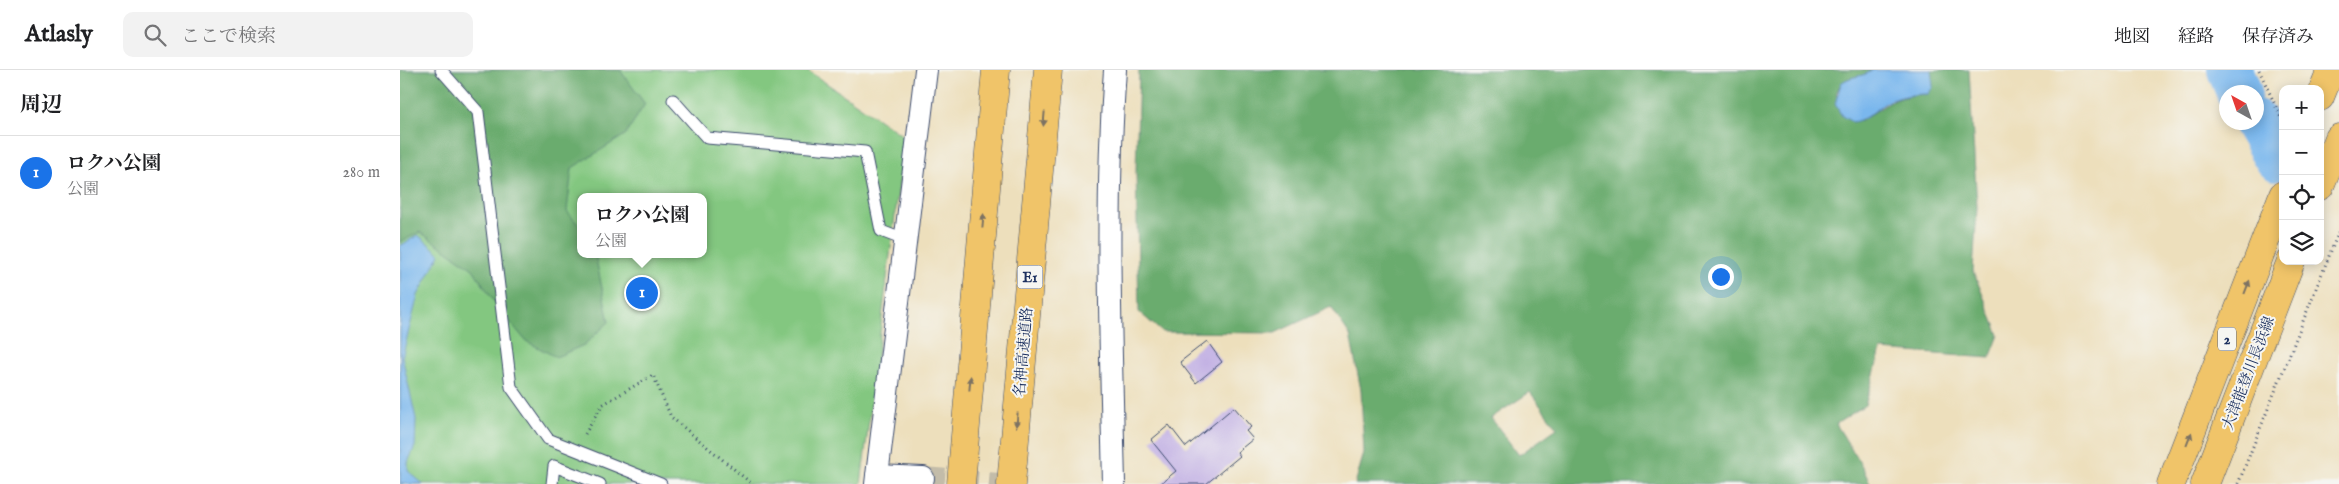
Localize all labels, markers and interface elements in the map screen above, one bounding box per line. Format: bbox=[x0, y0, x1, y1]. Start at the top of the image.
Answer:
search box bbox=[123, 12, 473, 57]
text: Atlasly bbox=[25, 19, 93, 50]
icon: search bbox=[141, 21, 169, 49]
text: ここで検索 bbox=[181, 25, 276, 49]
text: 地図 bbox=[2114, 26, 2150, 49]
text: 経路 bbox=[2178, 26, 2214, 49]
text: 保存済み bbox=[2242, 26, 2314, 49]
north arrow bbox=[2219, 85, 2264, 130]
map controls bbox=[2279, 85, 2324, 265]
button: + bbox=[2279, 85, 2324, 130]
text: 周辺 bbox=[20, 92, 62, 119]
one-way arrow bbox=[1040, 111, 1048, 127]
button: − bbox=[2279, 130, 2324, 175]
text: ロクハ公園 bbox=[67, 152, 161, 176]
text: 1 bbox=[33, 163, 39, 183]
text: 280 m bbox=[343, 163, 380, 183]
button: locate bbox=[2279, 175, 2324, 220]
text: 公園 bbox=[67, 180, 99, 200]
popup bbox=[577, 193, 707, 258]
text: ロクハ公園 bbox=[595, 204, 689, 228]
one-way arrow bbox=[980, 213, 988, 229]
button: layers bbox=[2279, 220, 2324, 265]
text: 公園 bbox=[595, 232, 627, 252]
your location bbox=[1708, 264, 1734, 290]
road number: E1 bbox=[1018, 266, 1042, 288]
pin: 1 bbox=[626, 274, 658, 312]
one-way arrow bbox=[2243, 279, 2251, 294]
street label: 名神高速道路 bbox=[1010, 306, 1037, 398]
street label: 大津能登川長浜線 bbox=[2218, 314, 2279, 433]
road number: 2 bbox=[2218, 328, 2236, 350]
one-way arrow bbox=[966, 375, 974, 391]
one-way arrow bbox=[1013, 412, 1021, 428]
one-way arrow bbox=[2185, 431, 2193, 446]

